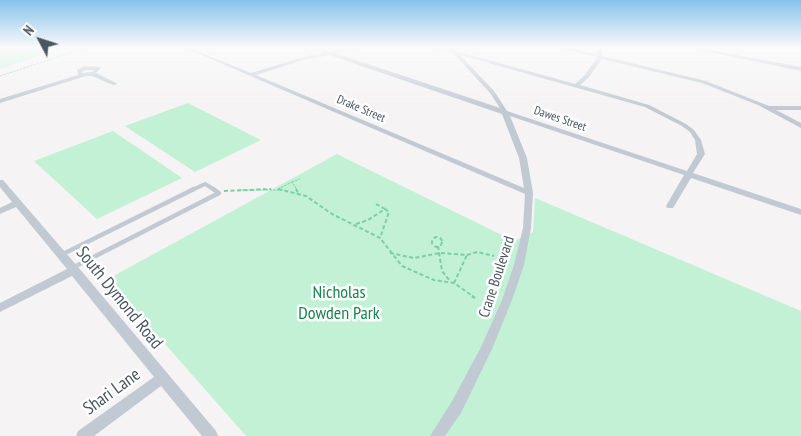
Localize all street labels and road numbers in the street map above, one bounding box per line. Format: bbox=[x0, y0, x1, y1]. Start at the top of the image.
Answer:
street label: Drake Street bbox=[335, 92, 387, 126]
street label: Dawes Street bbox=[532, 103, 588, 135]
street label: Crane Boulevard bbox=[475, 234, 519, 320]
street label: South Dymond Road bbox=[71, 242, 167, 354]
street label: Shari Lane bbox=[79, 364, 145, 420]

